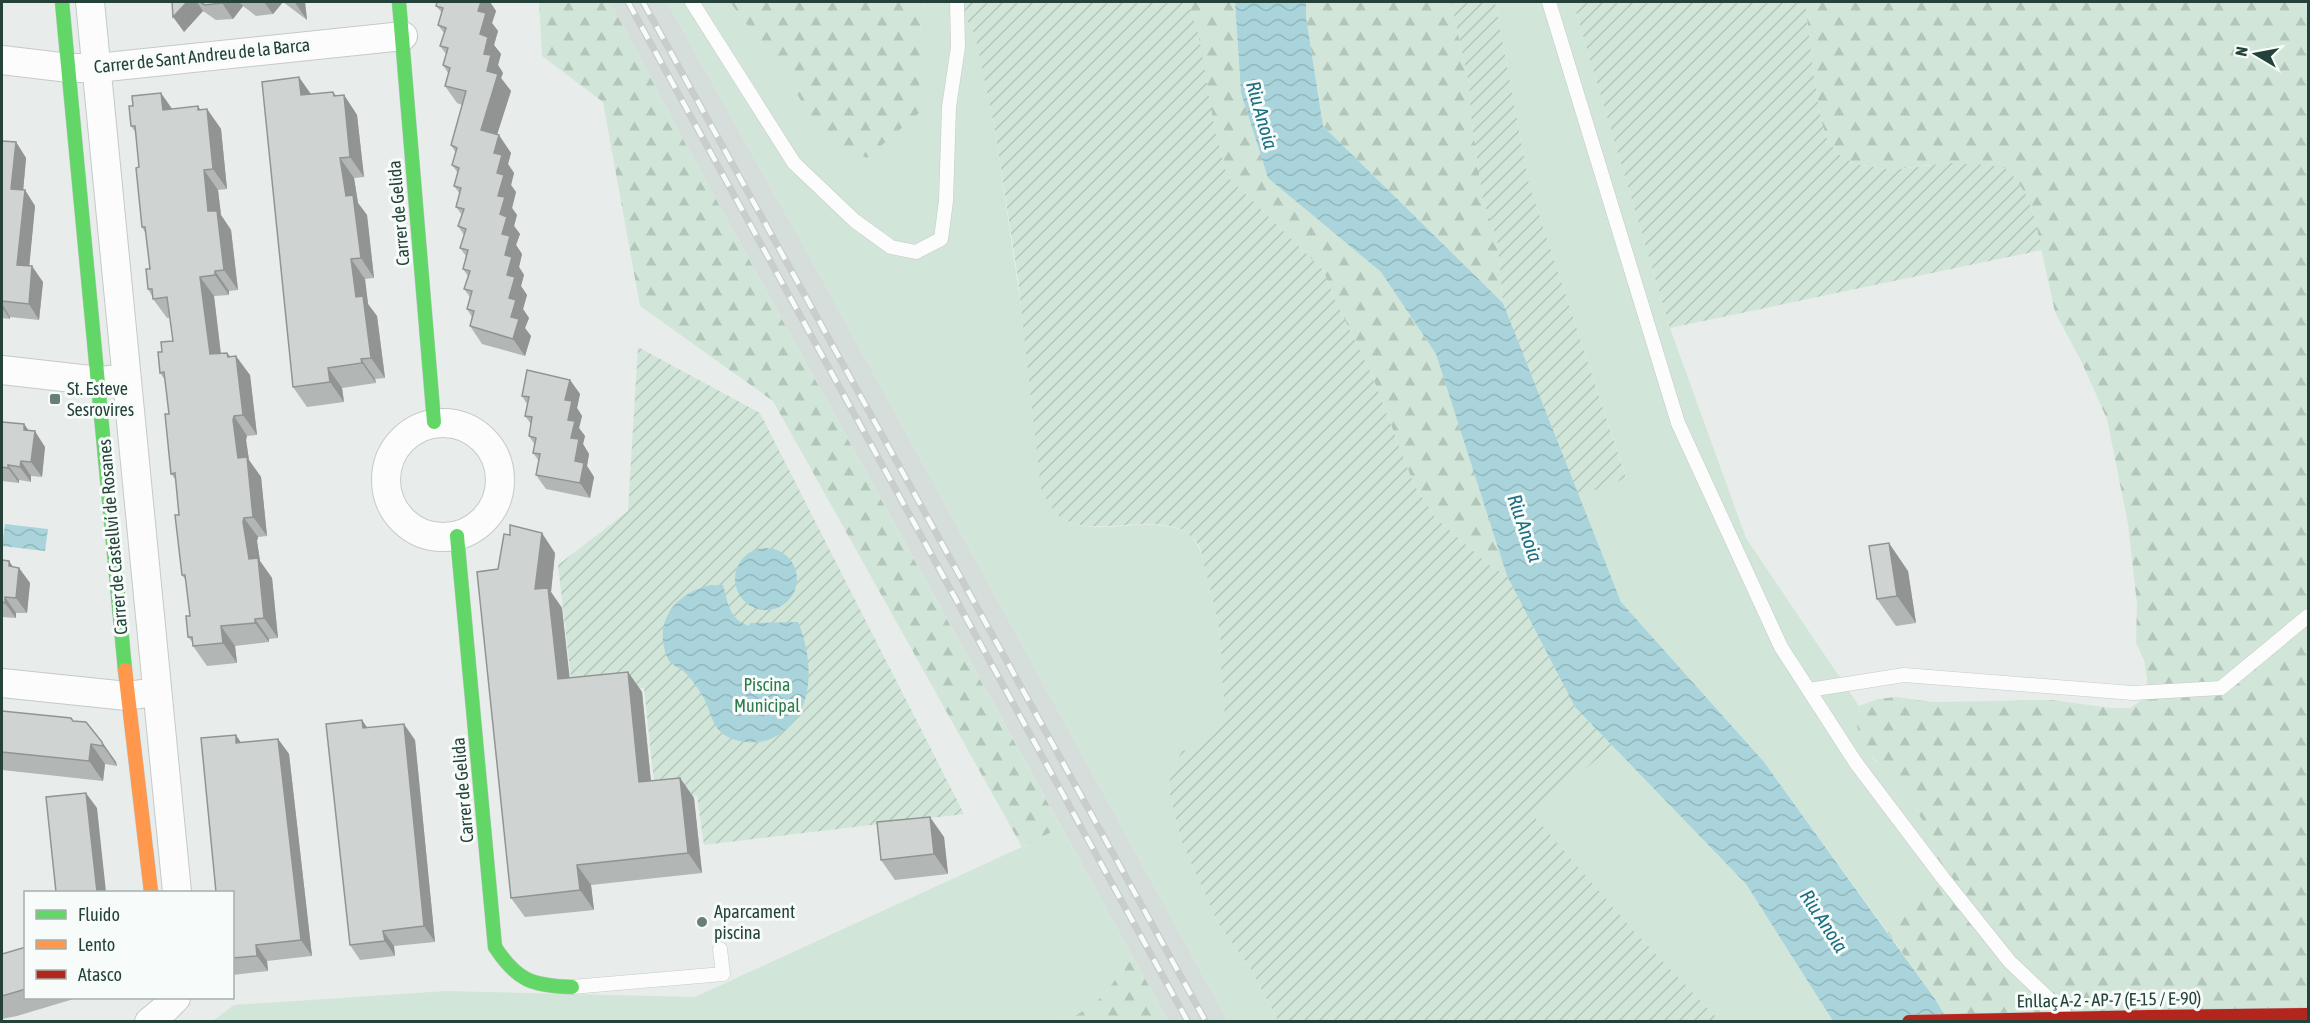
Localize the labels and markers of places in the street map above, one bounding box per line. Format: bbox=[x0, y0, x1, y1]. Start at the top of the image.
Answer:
place label: St. Esteve Sesrovires bbox=[67, 378, 134, 420]
marker: St. Esteve Sesrovires bbox=[48, 392, 62, 406]
place label: Aparcament piscina bbox=[714, 901, 795, 943]
marker: Aparcament piscina bbox=[695, 915, 709, 929]

